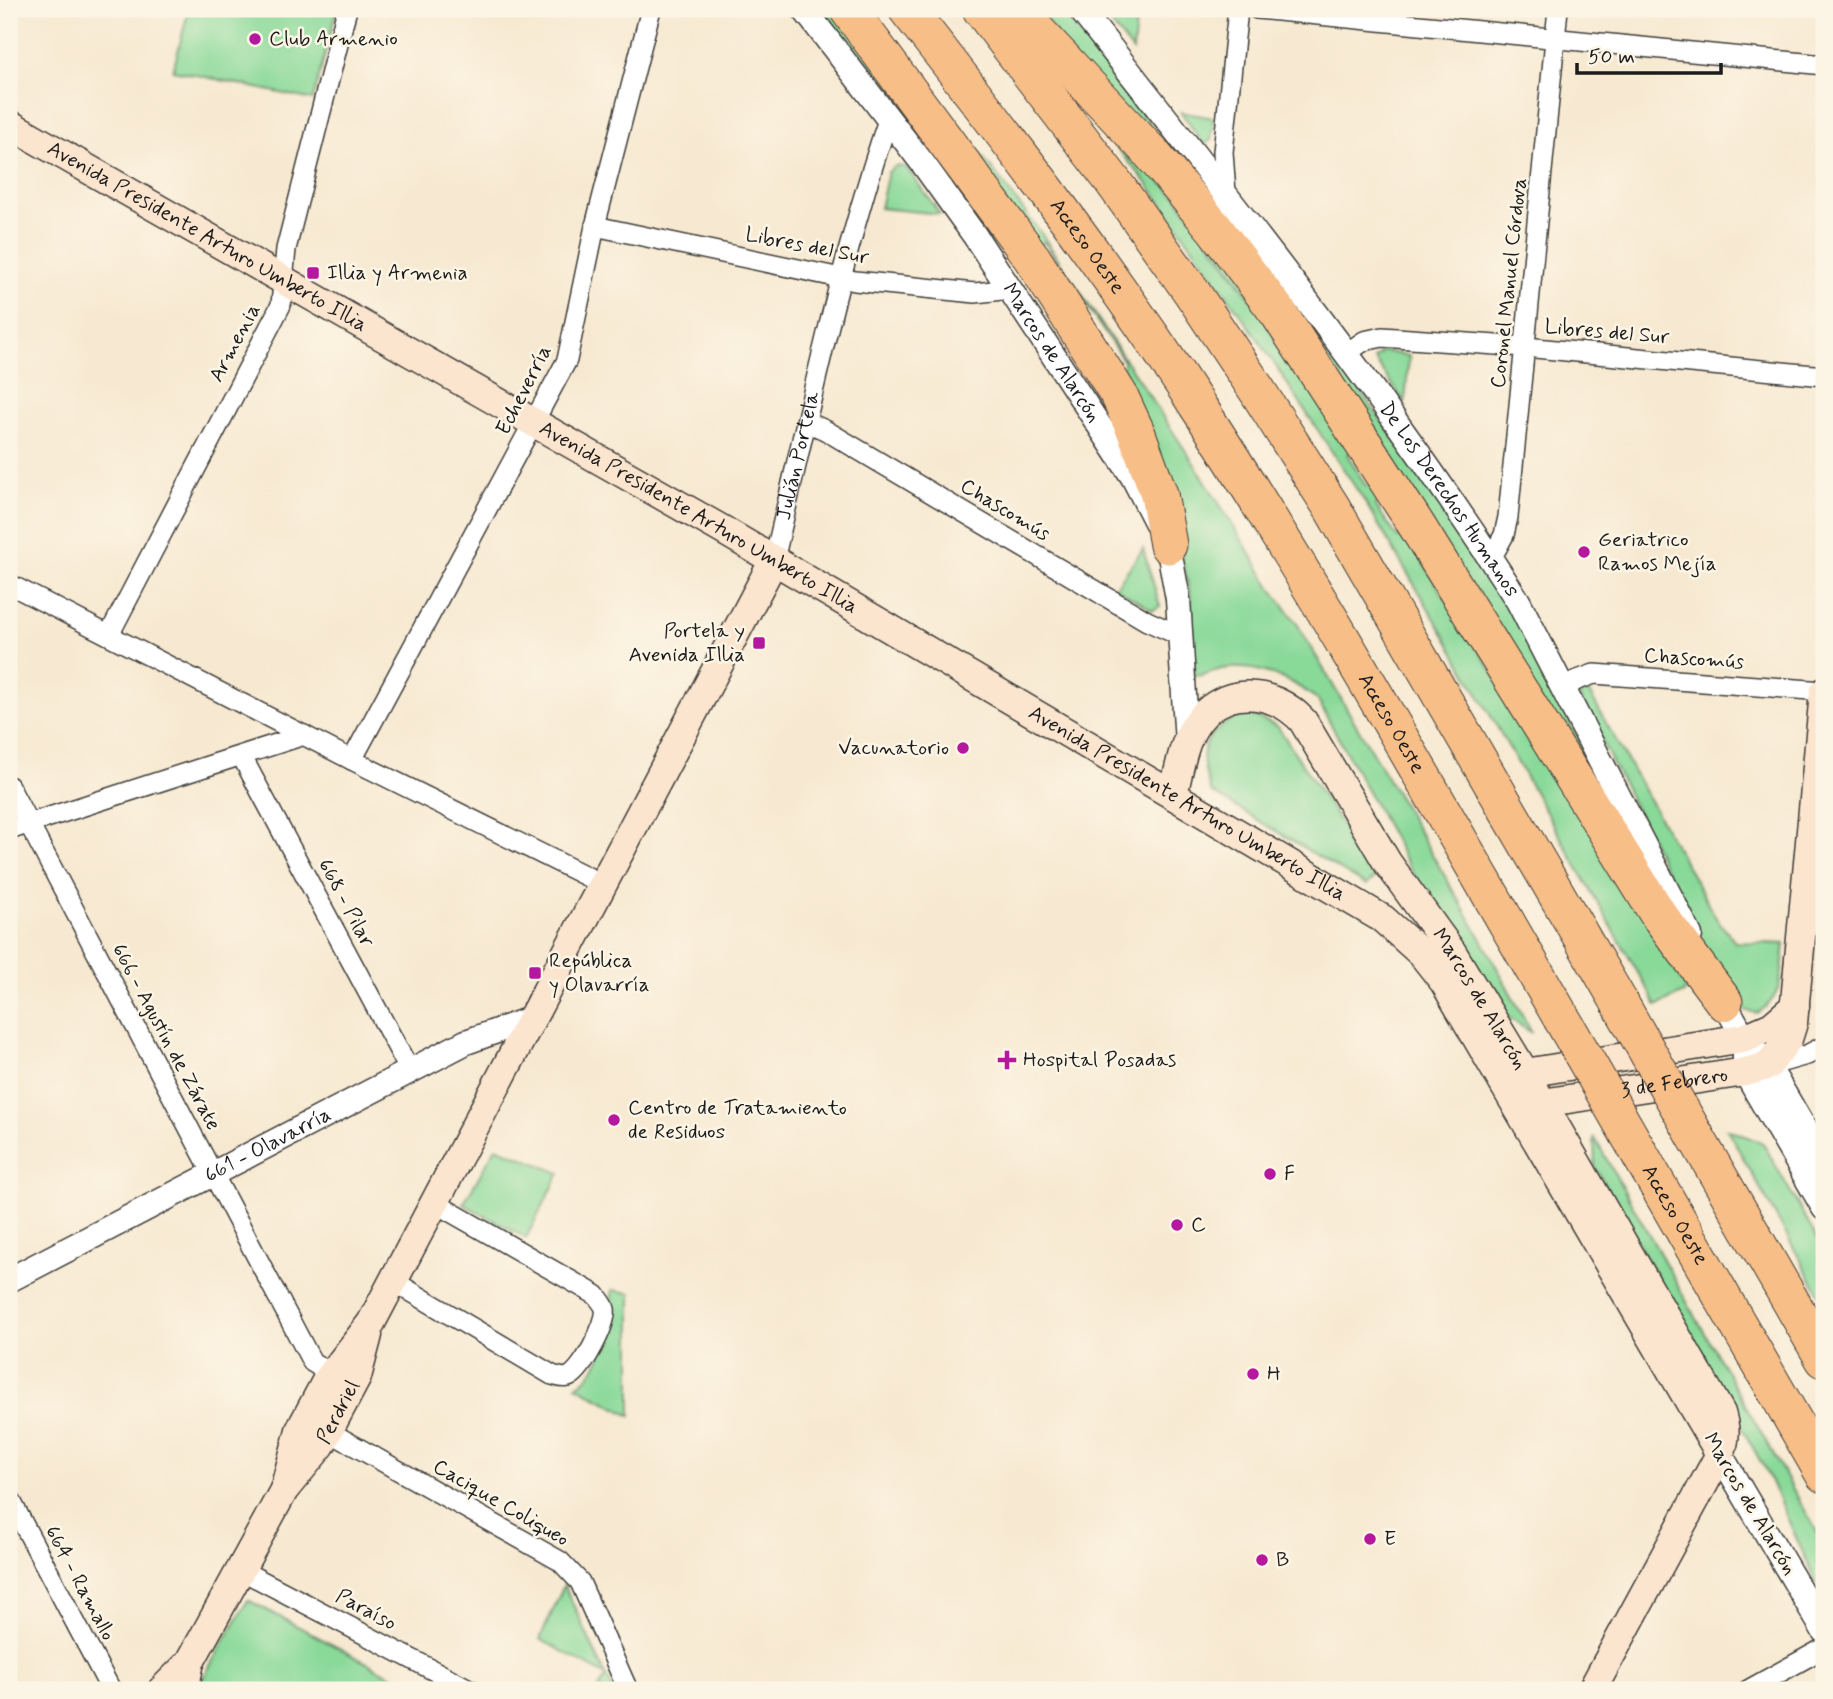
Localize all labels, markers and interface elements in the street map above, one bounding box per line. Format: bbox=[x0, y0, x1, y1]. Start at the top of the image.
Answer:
place label: Club Armenio bbox=[269, 25, 398, 53]
marker: Club Armenio bbox=[247, 31, 263, 47]
scale bar bbox=[1577, 32, 1721, 76]
text: 50 m bbox=[1588, 43, 1635, 71]
street label: Avenida Presidente Arturo Umberto Illia bbox=[42, 135, 372, 339]
street label: Coronel Manuel Córdova bbox=[1484, 176, 1534, 390]
street label: Acceso Oeste bbox=[1043, 193, 1131, 300]
street label: Libres del Sur bbox=[743, 220, 871, 272]
place label: Illia y Armenia bbox=[327, 259, 468, 287]
marker: Illia y Armenia bbox=[305, 265, 321, 281]
street label: Marcos de Alarcón bbox=[996, 278, 1108, 428]
street label: Armenia bbox=[203, 299, 267, 387]
street label: Libres del Sur bbox=[1544, 313, 1671, 351]
street label: Echeverría bbox=[489, 340, 559, 440]
street label: Julián Portela bbox=[770, 388, 827, 523]
street label: De Los Derechos Humanos bbox=[1372, 396, 1526, 602]
street label: Avenida Presidente Arturo Umberto Illia bbox=[534, 414, 863, 621]
street label: Chascomús bbox=[955, 472, 1055, 548]
place label: Geriatrico Ramos Mejía bbox=[1598, 526, 1717, 578]
marker: Geriatrico Ramos Mejía bbox=[1576, 544, 1592, 560]
place label: Portela y Avenida Illia bbox=[628, 617, 745, 669]
marker: Portela y Avenida Illia bbox=[751, 635, 767, 651]
street label: Chascomús bbox=[1643, 642, 1745, 676]
street label: Acceso Oeste bbox=[1351, 668, 1432, 779]
street label: Avenida Presidente Arturo Umberto Illia bbox=[1023, 699, 1351, 908]
place label: Vacunatorio bbox=[838, 734, 949, 762]
marker: Vacunatorio bbox=[955, 740, 971, 756]
street label: 668 - Pilar bbox=[311, 854, 381, 952]
street label: Marcos de Alarcón bbox=[1425, 923, 1534, 1075]
street label: 666 - Agustín de Zárate bbox=[105, 939, 227, 1135]
place label: República y Olavarría bbox=[549, 947, 650, 999]
marker: República y Olavarría bbox=[527, 965, 543, 981]
place label: Hospital Posadas bbox=[1023, 1046, 1176, 1074]
marker: Hospital Posadas bbox=[997, 1050, 1017, 1070]
street label: 3 de Febrero bbox=[1619, 1061, 1730, 1105]
place label: Centro de Tratamiento de Residuos bbox=[628, 1094, 847, 1146]
street label: 661 - Olavarría bbox=[200, 1101, 336, 1190]
marker: Centro de Tratamiento de Residuos bbox=[606, 1112, 622, 1128]
place label: F bbox=[1284, 1160, 1295, 1188]
street label: Acceso Oeste bbox=[1635, 1160, 1715, 1270]
marker: F bbox=[1262, 1166, 1278, 1182]
place label: C bbox=[1191, 1211, 1206, 1239]
marker: C bbox=[1169, 1217, 1185, 1233]
place label: H bbox=[1267, 1360, 1281, 1388]
marker: H bbox=[1245, 1366, 1261, 1382]
street label: Perdriel bbox=[310, 1375, 367, 1449]
street label: Marcos de Alarcón bbox=[1696, 1428, 1804, 1580]
street label: Cacique Coliqueo bbox=[428, 1453, 574, 1553]
street label: 664 - Ramallo bbox=[38, 1521, 122, 1645]
place label: E bbox=[1384, 1525, 1396, 1553]
marker: E bbox=[1362, 1531, 1378, 1547]
place label: B bbox=[1276, 1546, 1289, 1574]
marker: B bbox=[1254, 1552, 1270, 1568]
street label: Paraíso bbox=[331, 1582, 401, 1638]

